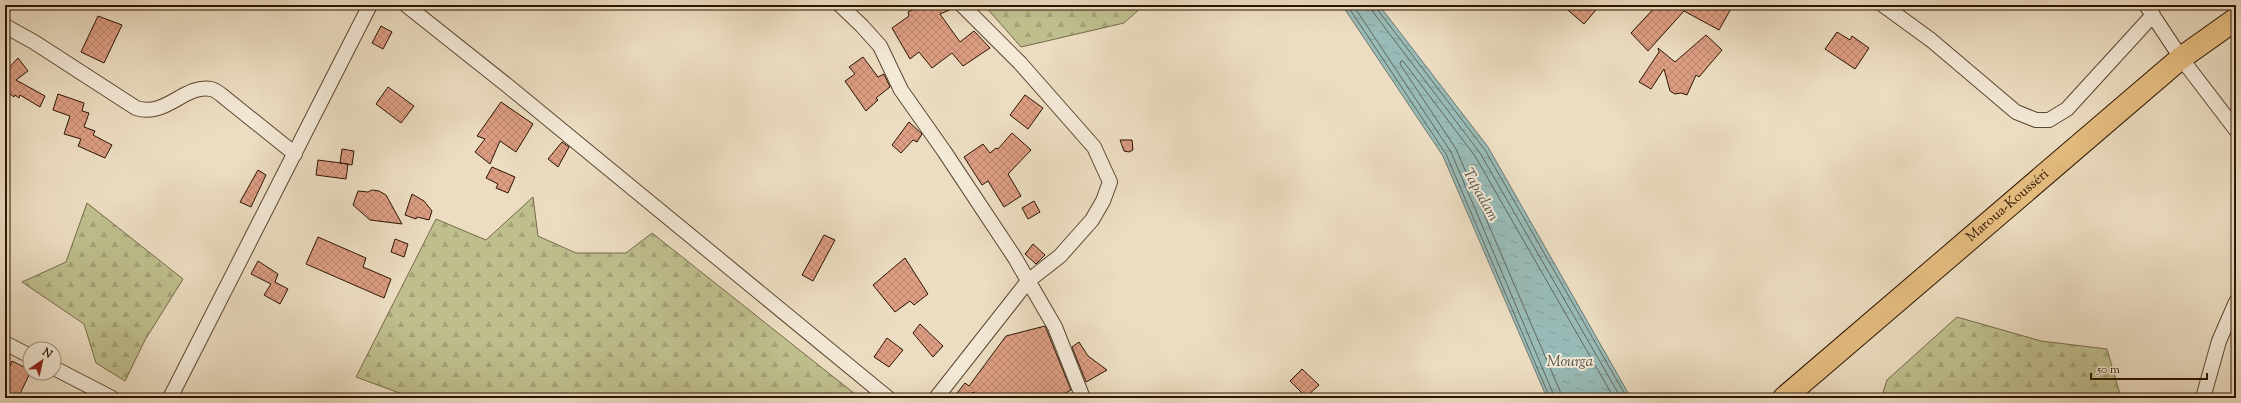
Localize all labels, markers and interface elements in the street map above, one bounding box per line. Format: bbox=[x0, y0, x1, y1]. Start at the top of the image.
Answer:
water label: Tapadam bbox=[1457, 165, 1503, 226]
street label: Maroua-Kousséri bbox=[1962, 165, 2054, 247]
north arrow bbox=[22, 341, 62, 381]
text: N bbox=[38, 344, 55, 363]
water label: Mourga bbox=[1547, 352, 1593, 373]
scale bar bbox=[2091, 355, 2207, 381]
text: 50 m bbox=[2096, 361, 2120, 379]

